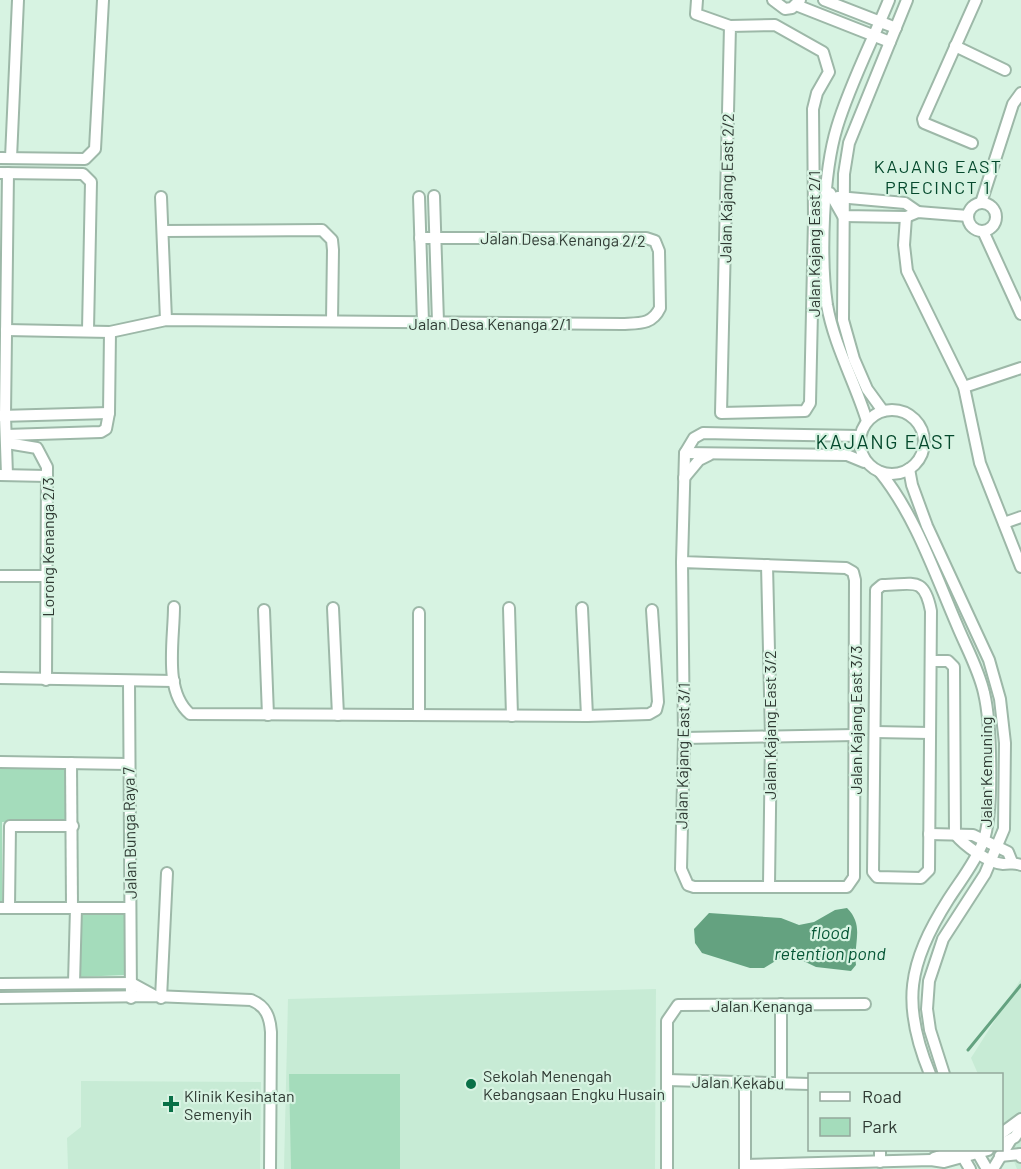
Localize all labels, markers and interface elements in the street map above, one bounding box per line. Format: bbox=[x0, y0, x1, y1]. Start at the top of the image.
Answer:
street label: Jalan Kajang East 2/2 bbox=[715, 113, 737, 263]
district label: KAJANG EAST PRECINCT 1 bbox=[874, 155, 1002, 198]
street label: Jalan Kajang East 2/1 bbox=[804, 171, 823, 317]
street label: Jalan Desa Kenanga 2/2 bbox=[480, 228, 646, 250]
street label: Jalan Desa Kenanga 2/1 bbox=[409, 314, 571, 333]
district label: KAJANG EAST bbox=[815, 429, 957, 453]
street label: Lorong Kenanga 2/3 bbox=[38, 477, 57, 617]
street label: Jalan Kajang East 3/3 bbox=[846, 646, 865, 794]
street label: Jalan Kajang East 3/2 bbox=[760, 650, 779, 800]
street label: Jalan Kajang East 3/1 bbox=[671, 683, 693, 829]
street label: Jalan Kemuning bbox=[976, 717, 995, 827]
street label: Jalan Bunga Raya 7 bbox=[118, 766, 140, 899]
water label: flood retention pond bbox=[774, 921, 886, 964]
street label: Jalan Kenanga bbox=[711, 996, 813, 1015]
place label: Sekolah Menengah Kebangsaan Engku Husain bbox=[483, 1066, 665, 1103]
street label: Jalan Kekabu bbox=[692, 1072, 784, 1092]
legend bbox=[808, 1073, 1003, 1151]
marker: Sekolah Menengah Kebangsaan Engku Husain bbox=[464, 1077, 478, 1091]
text: Road bbox=[862, 1085, 902, 1107]
place label: Klinik Kesihatan Semenyih bbox=[184, 1086, 295, 1123]
marker: Klinik Kesihatan Semenyih bbox=[162, 1095, 180, 1113]
text: Park bbox=[862, 1115, 897, 1137]

